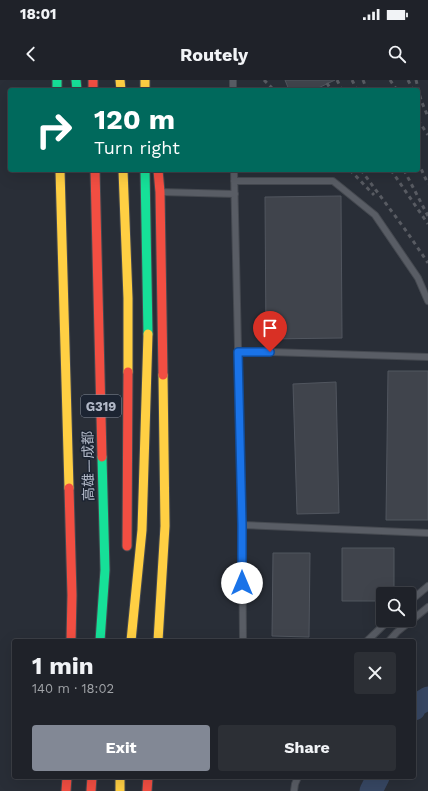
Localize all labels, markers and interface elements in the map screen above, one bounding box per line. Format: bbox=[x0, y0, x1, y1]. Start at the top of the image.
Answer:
text: 18:01 bbox=[20, 5, 57, 23]
icon: back bbox=[20, 43, 42, 65]
icon: search bbox=[386, 43, 408, 65]
text: Routely bbox=[180, 44, 248, 65]
text: 120 m bbox=[94, 103, 175, 136]
icon: right bbox=[28, 104, 80, 156]
text: Turn right bbox=[94, 137, 180, 158]
pin bbox=[253, 311, 287, 352]
icon: arrive bbox=[259, 317, 281, 339]
road number: G319 bbox=[81, 395, 121, 417]
street label: 高雄—成都 bbox=[79, 431, 97, 501]
position arrow bbox=[221, 562, 263, 604]
map controls bbox=[376, 587, 416, 627]
button: search bbox=[376, 587, 416, 627]
text: 1 min bbox=[32, 652, 94, 680]
button: close bbox=[354, 652, 396, 694]
text: 140 m · 18:02 bbox=[32, 681, 114, 696]
button: Exit bbox=[32, 725, 210, 771]
button: Share bbox=[218, 725, 396, 771]

